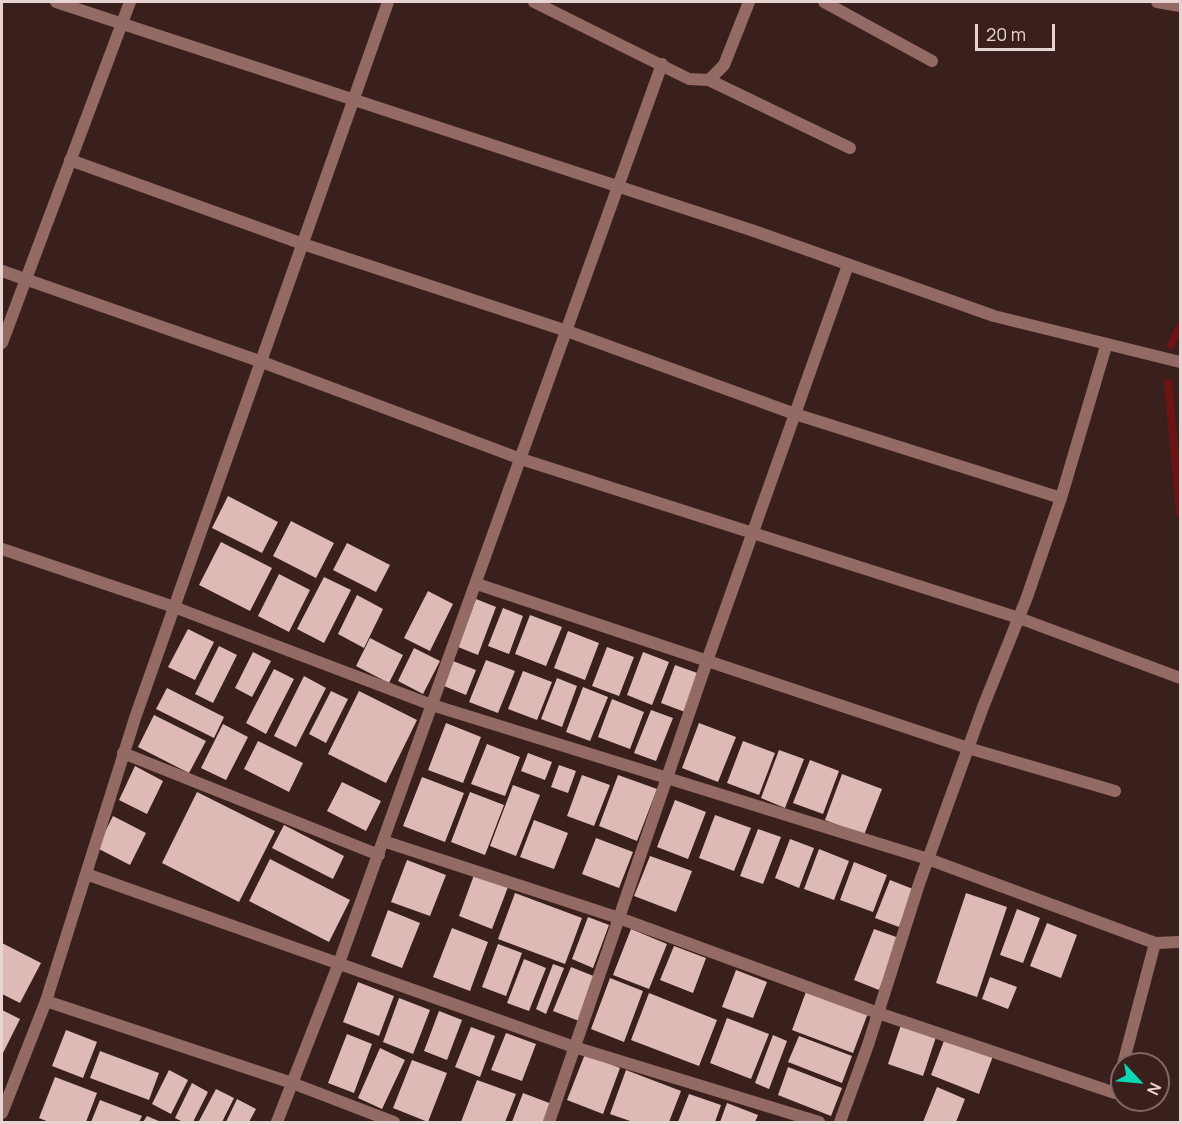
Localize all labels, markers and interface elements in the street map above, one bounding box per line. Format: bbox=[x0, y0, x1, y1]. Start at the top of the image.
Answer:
scale bar bbox=[978, 12, 1058, 50]
text: 20 m bbox=[986, 22, 1026, 46]
north arrow bbox=[1110, 1052, 1170, 1112]
text: N bbox=[1142, 1079, 1167, 1099]

